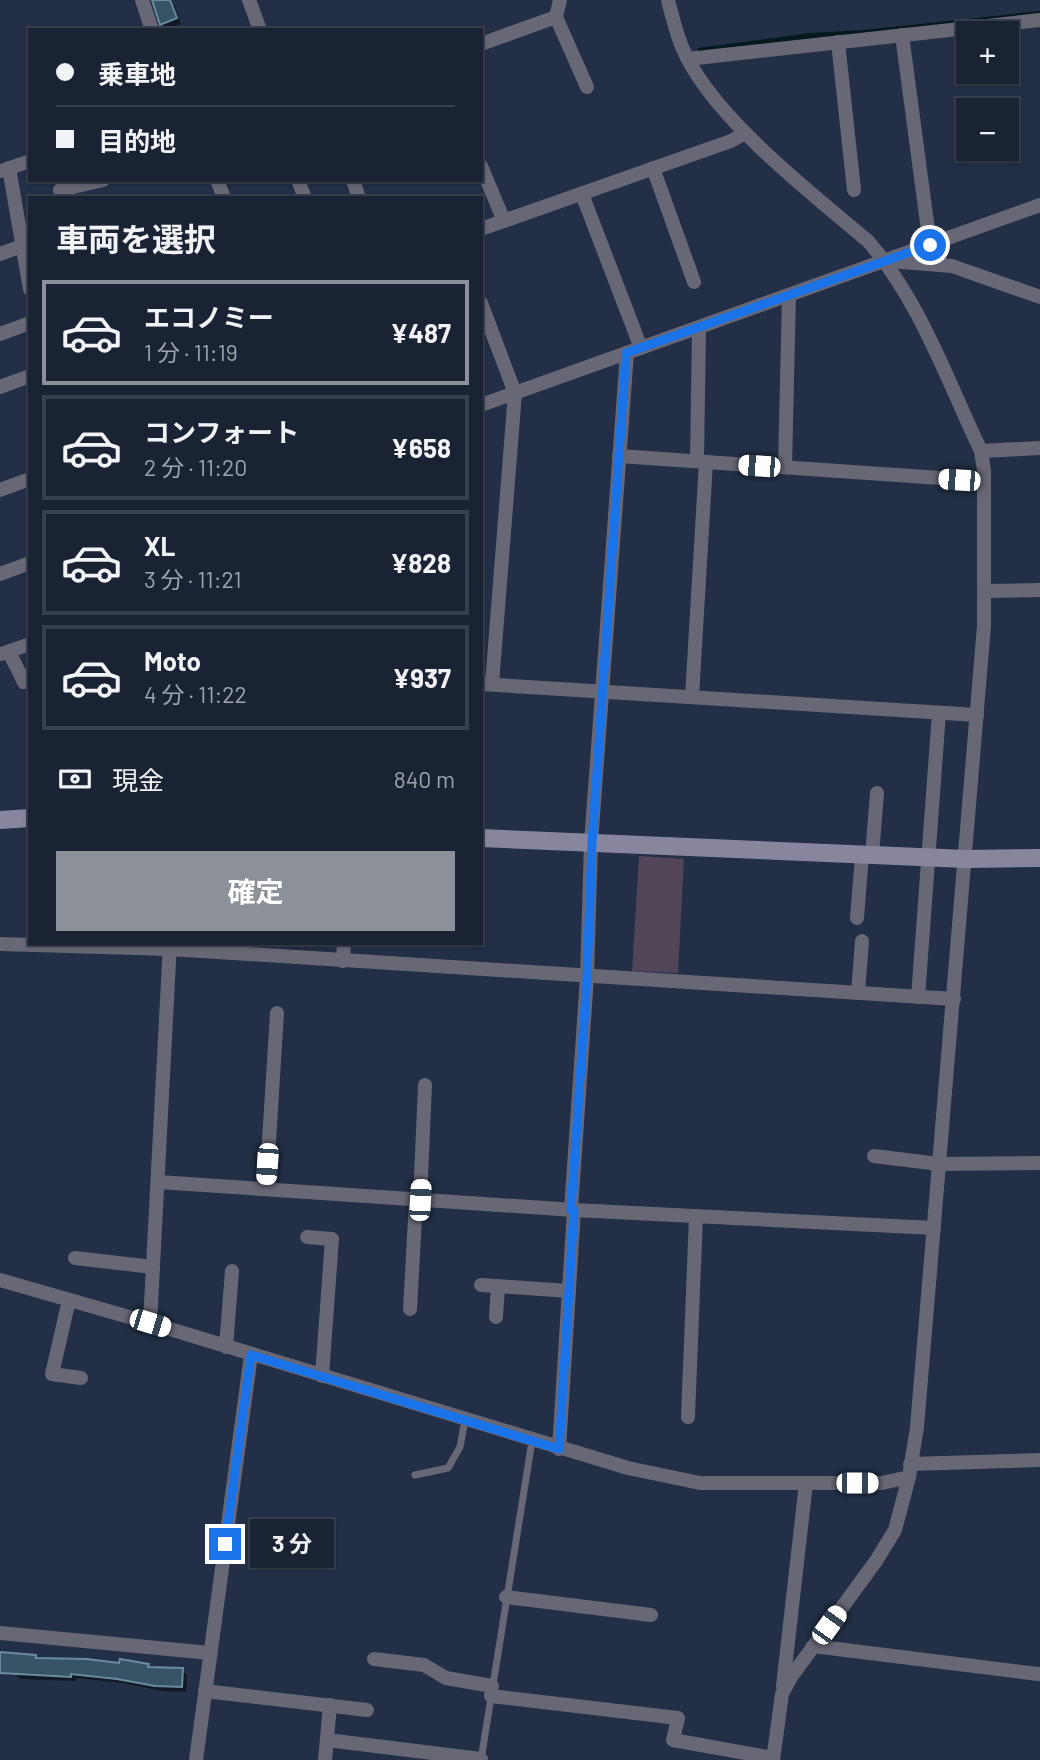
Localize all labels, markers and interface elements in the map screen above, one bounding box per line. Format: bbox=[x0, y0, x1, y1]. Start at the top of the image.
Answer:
map controls bbox=[956, 21, 1019, 161]
button: + bbox=[956, 21, 1019, 84]
text: 乗車地 bbox=[98, 58, 176, 89]
button: − bbox=[956, 98, 1019, 161]
text: 目的地 bbox=[98, 125, 176, 156]
text: 車両を選択 bbox=[56, 219, 216, 257]
route start bbox=[914, 229, 946, 261]
icon: car bbox=[60, 301, 123, 364]
text: エコノミー bbox=[144, 301, 274, 332]
text: ¥487 bbox=[390, 317, 451, 348]
text: 1 分 · 11:19 bbox=[144, 338, 238, 366]
icon: car bbox=[60, 416, 123, 479]
text: コンフォート bbox=[144, 416, 299, 447]
text: ¥658 bbox=[391, 432, 451, 463]
text: 2 分 · 11:20 bbox=[144, 453, 247, 481]
car bbox=[738, 454, 781, 478]
car bbox=[938, 468, 981, 492]
text: XL bbox=[144, 530, 175, 561]
icon: car bbox=[60, 531, 123, 594]
text: ¥828 bbox=[390, 547, 451, 578]
text: 3 分 · 11:21 bbox=[144, 565, 242, 593]
text: Moto bbox=[144, 645, 201, 676]
icon: car bbox=[60, 646, 123, 709]
text: ¥937 bbox=[392, 662, 451, 693]
text: 4 分 · 11:22 bbox=[144, 680, 247, 708]
icon: cash bbox=[56, 760, 94, 798]
text: 現金 bbox=[112, 764, 164, 795]
text: 840 m bbox=[394, 765, 455, 793]
button: 確定 bbox=[56, 851, 455, 931]
car bbox=[256, 1142, 279, 1186]
car bbox=[409, 1178, 432, 1222]
car bbox=[127, 1307, 174, 1339]
car bbox=[837, 1473, 879, 1494]
callout: 3 分 bbox=[250, 1520, 334, 1568]
route end bbox=[209, 1528, 241, 1560]
text: 3 分 bbox=[272, 1529, 312, 1557]
car bbox=[809, 1602, 850, 1648]

